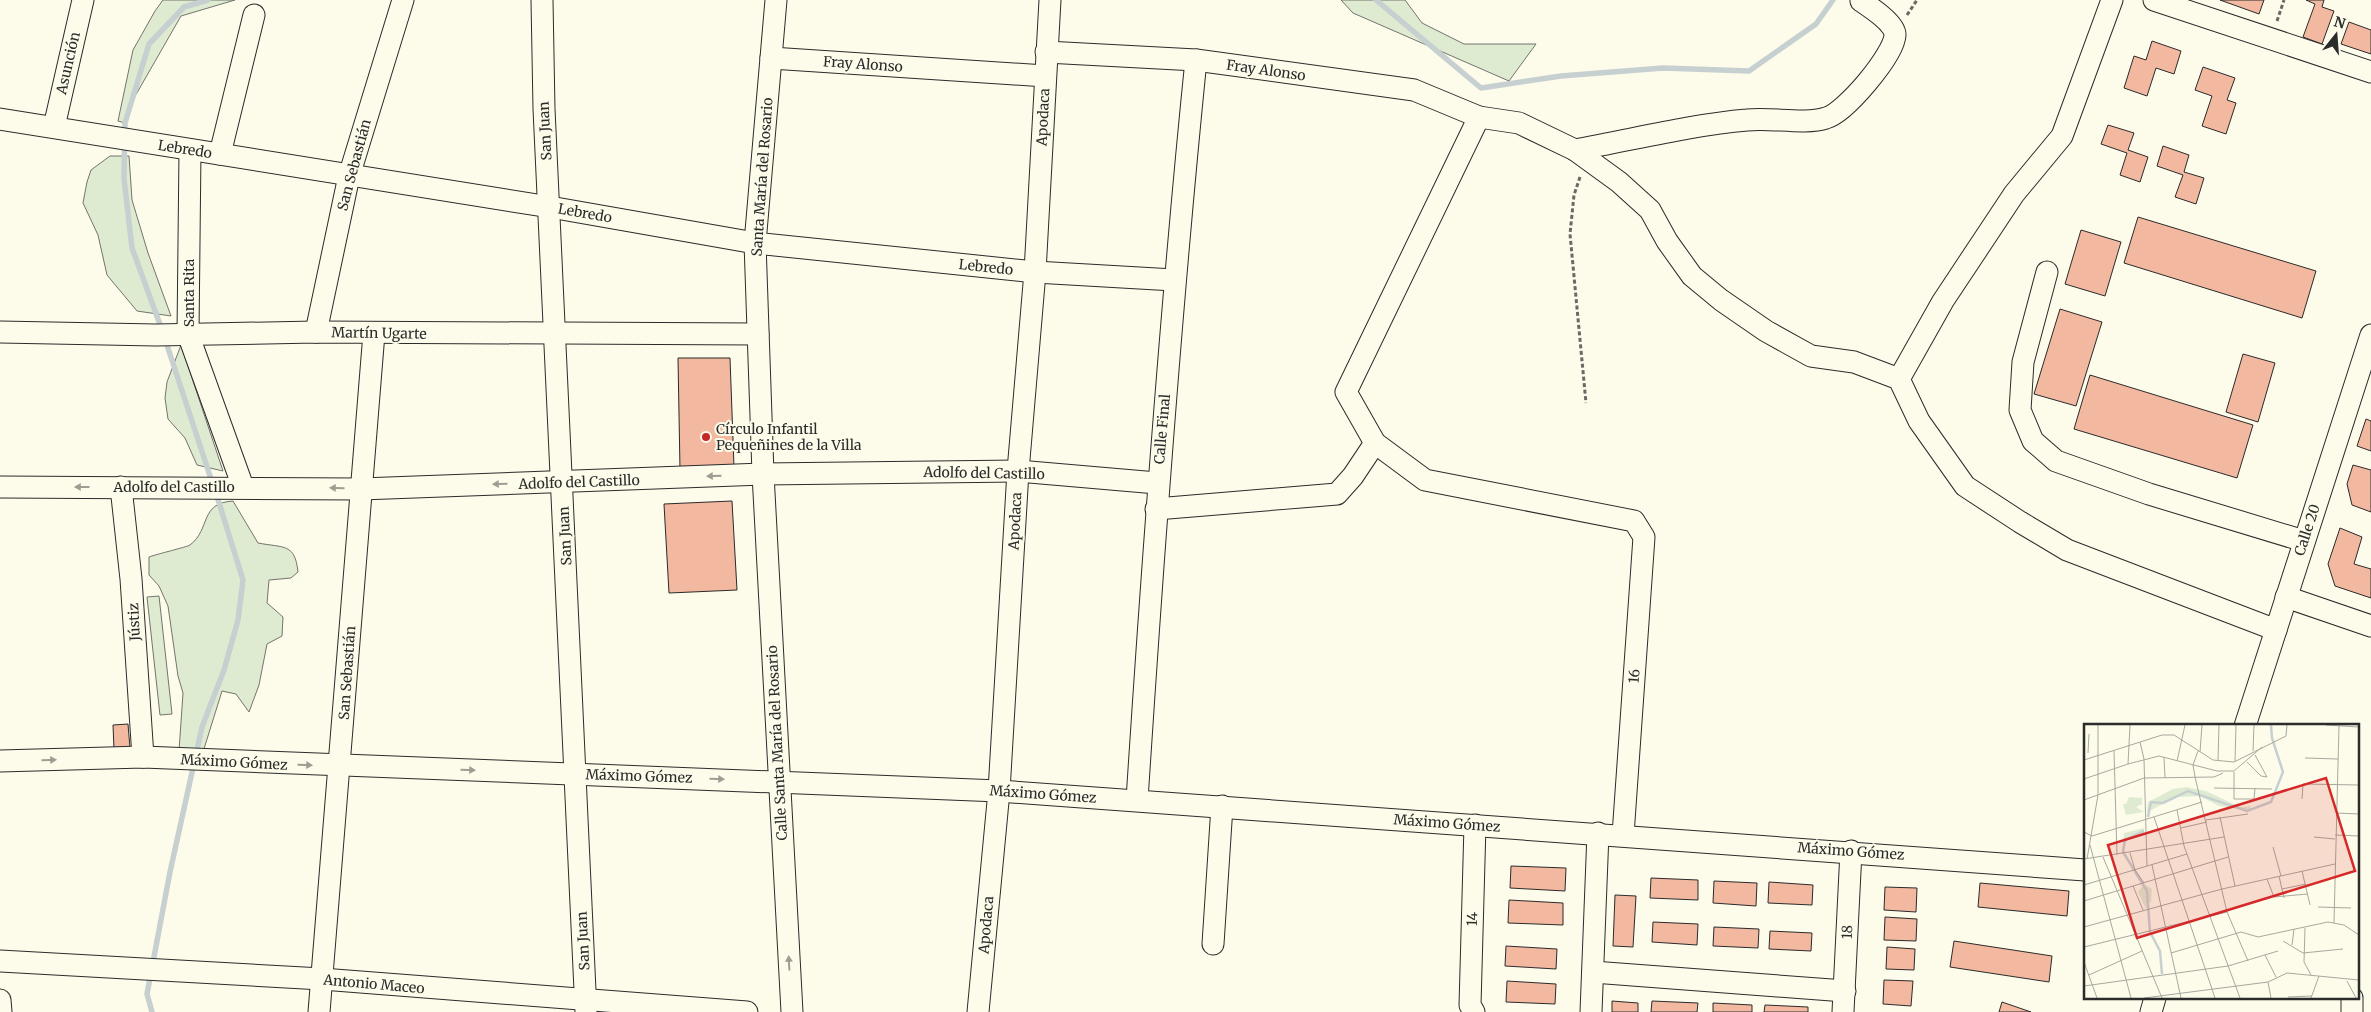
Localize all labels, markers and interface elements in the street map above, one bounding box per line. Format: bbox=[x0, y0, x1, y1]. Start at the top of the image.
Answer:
north arrow bbox=[2311, 10, 2361, 60]
text: N bbox=[2332, 12, 2348, 33]
street label: Asunción bbox=[52, 30, 84, 97]
street label: Fray Alonso bbox=[823, 52, 903, 76]
street label: Fray Alonso bbox=[1225, 56, 1307, 84]
street label: Apodaca bbox=[1032, 87, 1054, 147]
street label: Santa María del Rosario bbox=[747, 97, 777, 257]
street label: San Juan bbox=[534, 101, 556, 161]
street label: San Sebastián bbox=[333, 117, 375, 213]
street label: Lebredo bbox=[157, 136, 213, 162]
street label: Lebredo bbox=[557, 199, 613, 227]
street label: Lebredo bbox=[958, 255, 1014, 279]
street label: Santa Rita bbox=[180, 258, 198, 327]
street label: Martín Ugarte bbox=[331, 323, 427, 343]
street label: Calle Final bbox=[1150, 393, 1174, 465]
place label: Círculo Infantil Pequeñines de la Villa bbox=[716, 420, 862, 454]
marker: Círculo Infantil Pequeñines de la Villa bbox=[700, 431, 712, 443]
street label: Adolfo del Castillo bbox=[922, 463, 1045, 483]
street label: Adolfo del Castillo bbox=[517, 471, 640, 493]
one-way arrow bbox=[706, 473, 722, 481]
street label: Adolfo del Castillo bbox=[112, 478, 235, 496]
one-way arrow bbox=[491, 481, 507, 489]
one-way arrow bbox=[74, 483, 90, 491]
one-way arrow bbox=[329, 484, 345, 492]
street label: Apodaca bbox=[1004, 491, 1026, 551]
street label: Calle 20 bbox=[2290, 502, 2324, 558]
street label: San Juan bbox=[554, 506, 576, 566]
street label: Jústiz bbox=[124, 602, 144, 642]
street label: San Sebastián bbox=[335, 625, 359, 721]
street label: Calle Santa María del Rosario bbox=[763, 645, 791, 841]
street label: 16 bbox=[1625, 668, 1643, 684]
inset map bbox=[2084, 724, 2358, 1000]
street label: Máximo Gómez bbox=[180, 750, 288, 774]
one-way arrow bbox=[41, 756, 57, 764]
one-way arrow bbox=[297, 761, 313, 769]
street label: Máximo Gómez bbox=[585, 765, 693, 787]
one-way arrow bbox=[460, 766, 476, 774]
one-way arrow bbox=[710, 775, 726, 783]
street label: Máximo Gómez bbox=[989, 781, 1097, 807]
street label: Máximo Gómez bbox=[1393, 810, 1501, 836]
street label: Máximo Gómez bbox=[1797, 838, 1905, 864]
street label: Apodaca bbox=[974, 895, 998, 956]
street label: San Juan bbox=[572, 911, 594, 971]
street label: 14 bbox=[1463, 911, 1481, 926]
street label: 18 bbox=[1838, 925, 1856, 939]
one-way arrow bbox=[784, 955, 792, 971]
street label: Antonio Maceo bbox=[322, 971, 425, 997]

